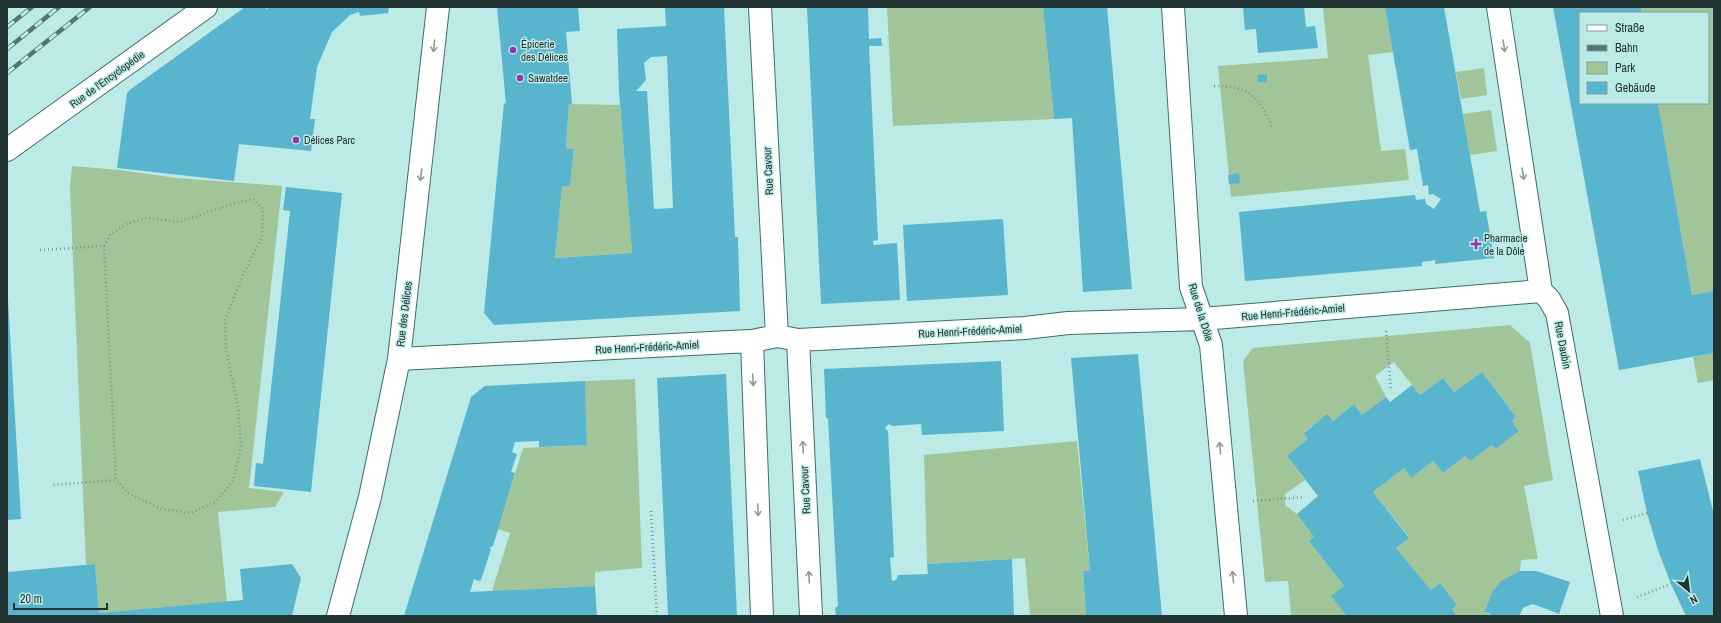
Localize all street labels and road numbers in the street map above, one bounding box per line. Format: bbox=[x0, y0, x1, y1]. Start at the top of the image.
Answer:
street label: Rue de l'Encyclopédie bbox=[67, 47, 147, 111]
street label: Rue Cavour bbox=[760, 147, 776, 195]
street label: Rue des Délices bbox=[393, 280, 415, 348]
street label: Rue de la Dôle bbox=[1186, 281, 1216, 343]
street label: Rue Henri-Frédéric-Amiel bbox=[1241, 301, 1345, 323]
street label: Rue Daubin bbox=[1552, 320, 1574, 370]
street label: Rue Henri-Frédéric-Amiel bbox=[918, 321, 1022, 341]
street label: Rue Henri-Frédéric-Amiel bbox=[595, 337, 699, 357]
street label: Rue Cavour bbox=[797, 466, 813, 514]

